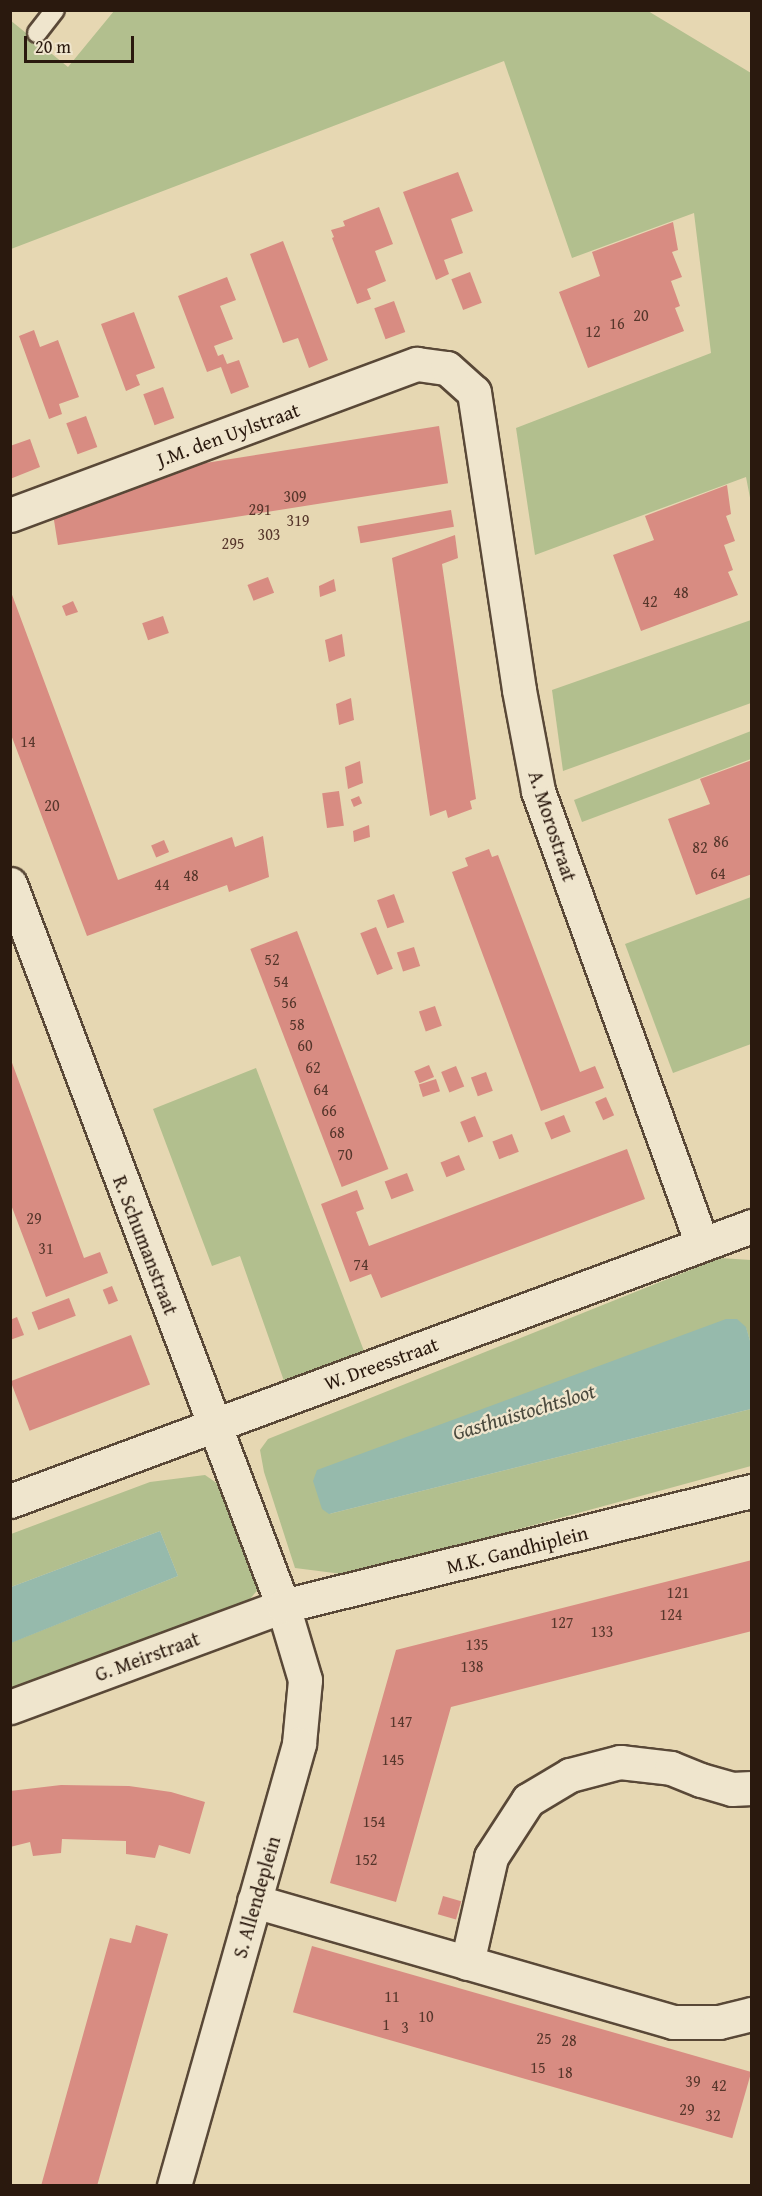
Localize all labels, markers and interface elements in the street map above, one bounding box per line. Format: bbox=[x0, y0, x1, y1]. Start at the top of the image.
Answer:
scale bar bbox=[27, 24, 136, 62]
text: 20 m bbox=[35, 33, 71, 60]
house number: 20 bbox=[633, 305, 649, 325]
house number: 16 bbox=[609, 313, 625, 333]
house number: 12 bbox=[585, 321, 601, 341]
street label: J.M. den Uylstraat bbox=[153, 397, 303, 471]
house number: 309 bbox=[283, 486, 307, 506]
house number: 291 bbox=[248, 499, 272, 519]
house number: 319 bbox=[286, 510, 310, 530]
house number: 303 bbox=[257, 524, 281, 544]
house number: 295 bbox=[221, 533, 245, 553]
house number: 48 bbox=[673, 582, 689, 602]
house number: 42 bbox=[642, 591, 658, 611]
house number: 14 bbox=[20, 731, 36, 751]
street label: A. Morostraat bbox=[524, 768, 582, 884]
house number: 20 bbox=[44, 795, 60, 815]
house number: 86 bbox=[713, 831, 729, 851]
house number: 82 bbox=[692, 837, 708, 857]
house number: 64 bbox=[710, 863, 726, 883]
house number: 48 bbox=[183, 865, 199, 885]
house number: 44 bbox=[154, 874, 170, 894]
house number: 52 bbox=[264, 949, 280, 969]
house number: 54 bbox=[273, 971, 289, 991]
house number: 56 bbox=[281, 992, 297, 1012]
house number: 58 bbox=[289, 1014, 305, 1034]
house number: 60 bbox=[297, 1035, 313, 1055]
house number: 62 bbox=[305, 1057, 321, 1077]
house number: 64 bbox=[313, 1079, 329, 1099]
house number: 66 bbox=[321, 1100, 337, 1120]
house number: 68 bbox=[329, 1122, 345, 1142]
house number: 70 bbox=[337, 1144, 353, 1164]
street label: R. Schumanstraat bbox=[108, 1172, 184, 1318]
house number: 29 bbox=[26, 1208, 42, 1228]
house number: 31 bbox=[38, 1238, 54, 1258]
house number: 74 bbox=[353, 1254, 369, 1274]
street label: W. Dreesstraat bbox=[320, 1331, 442, 1395]
water label: Gasthuistochtsloot bbox=[450, 1378, 598, 1446]
street label: M.K. Gandhiplein bbox=[444, 1520, 590, 1578]
house number: 121 bbox=[666, 1582, 690, 1602]
house number: 124 bbox=[659, 1604, 683, 1624]
house number: 127 bbox=[550, 1612, 574, 1632]
house number: 133 bbox=[590, 1621, 614, 1641]
street label: G. Meirstraat bbox=[91, 1626, 203, 1686]
house number: 135 bbox=[465, 1634, 489, 1654]
house number: 138 bbox=[460, 1656, 484, 1676]
house number: 147 bbox=[389, 1711, 413, 1731]
house number: 145 bbox=[381, 1749, 405, 1769]
house number: 154 bbox=[362, 1811, 386, 1831]
street label: S. Allendeplein bbox=[227, 1833, 285, 1961]
house number: 152 bbox=[354, 1849, 378, 1869]
house number: 11 bbox=[384, 1986, 400, 2006]
house number: 10 bbox=[418, 2006, 434, 2026]
house number: 1 bbox=[382, 2014, 390, 2034]
house number: 3 bbox=[401, 2017, 409, 2037]
house number: 25 bbox=[536, 2028, 552, 2048]
house number: 28 bbox=[561, 2030, 577, 2050]
house number: 15 bbox=[530, 2057, 546, 2077]
house number: 18 bbox=[557, 2062, 573, 2082]
house number: 39 bbox=[685, 2071, 701, 2091]
house number: 42 bbox=[711, 2075, 727, 2095]
house number: 29 bbox=[679, 2099, 695, 2119]
house number: 32 bbox=[705, 2105, 721, 2125]

